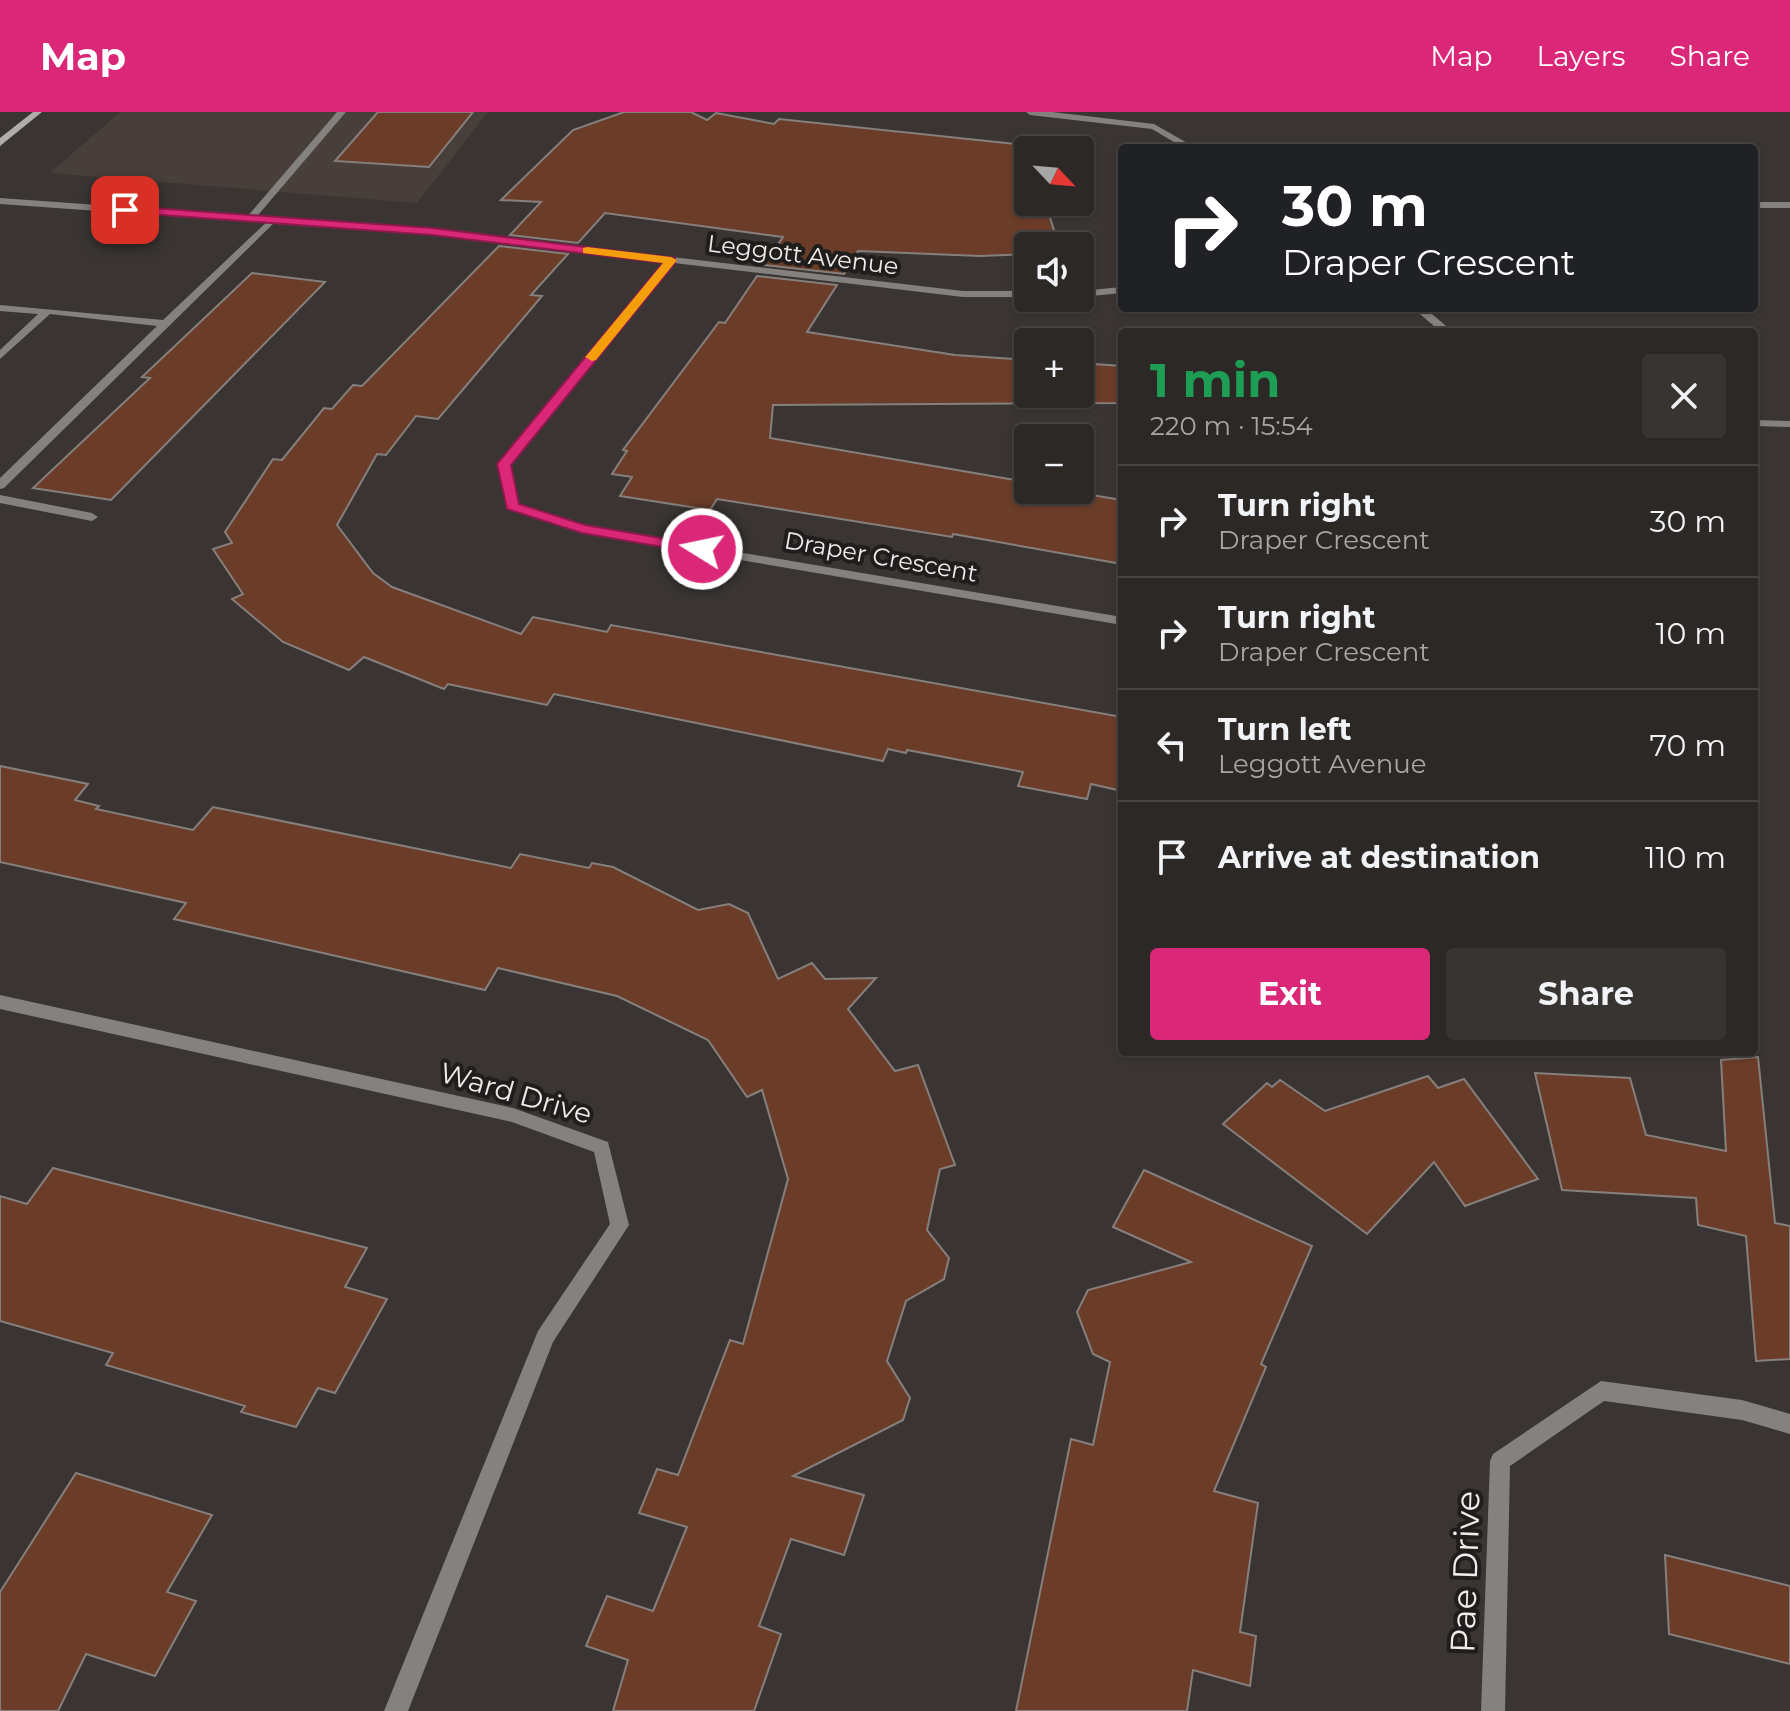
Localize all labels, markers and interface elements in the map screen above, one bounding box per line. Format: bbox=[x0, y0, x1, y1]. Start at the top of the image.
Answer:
text: Map bbox=[40, 33, 126, 80]
text: Map bbox=[1430, 39, 1493, 73]
text: Layers bbox=[1537, 39, 1626, 73]
text: Share bbox=[1670, 39, 1750, 73]
north arrow bbox=[1014, 136, 1094, 216]
map controls bbox=[1014, 136, 1094, 504]
text: 30 m bbox=[1282, 172, 1428, 240]
pin bbox=[91, 176, 159, 244]
icon: right bbox=[1150, 176, 1254, 280]
icon: arrive bbox=[103, 188, 147, 232]
street label: Leggott Avenue bbox=[706, 228, 900, 281]
button: sound bbox=[1014, 232, 1094, 312]
text: Draper Crescent bbox=[1282, 240, 1575, 284]
button: + bbox=[1014, 328, 1094, 408]
text: 1 min bbox=[1150, 351, 1280, 409]
button: close bbox=[1642, 354, 1726, 438]
text: 220 m · 15:54 bbox=[1150, 410, 1313, 442]
button: − bbox=[1014, 424, 1094, 504]
text: Turn right bbox=[1218, 487, 1375, 524]
icon: right bbox=[1150, 499, 1194, 543]
text: 30 m bbox=[1650, 503, 1726, 540]
position arrow bbox=[660, 507, 744, 591]
text: Draper Crescent bbox=[1218, 524, 1430, 556]
street label: Draper Crescent bbox=[782, 525, 980, 588]
text: Turn right bbox=[1218, 599, 1375, 636]
icon: right bbox=[1150, 611, 1194, 655]
text: 10 m bbox=[1656, 615, 1726, 652]
text: Draper Crescent bbox=[1218, 636, 1430, 668]
text: Turn left bbox=[1218, 711, 1351, 748]
icon: left bbox=[1150, 723, 1194, 767]
text: 70 m bbox=[1649, 727, 1726, 764]
text: Leggott Avenue bbox=[1218, 748, 1426, 780]
icon: arrive bbox=[1150, 835, 1194, 879]
text: Arrive at destination bbox=[1218, 839, 1540, 876]
text: 110 m bbox=[1645, 839, 1726, 876]
button: Exit bbox=[1150, 948, 1430, 1040]
button: Share bbox=[1446, 948, 1726, 1040]
street label: Ward Drive bbox=[436, 1055, 596, 1131]
street label: Pae Drive bbox=[1441, 1490, 1489, 1654]

